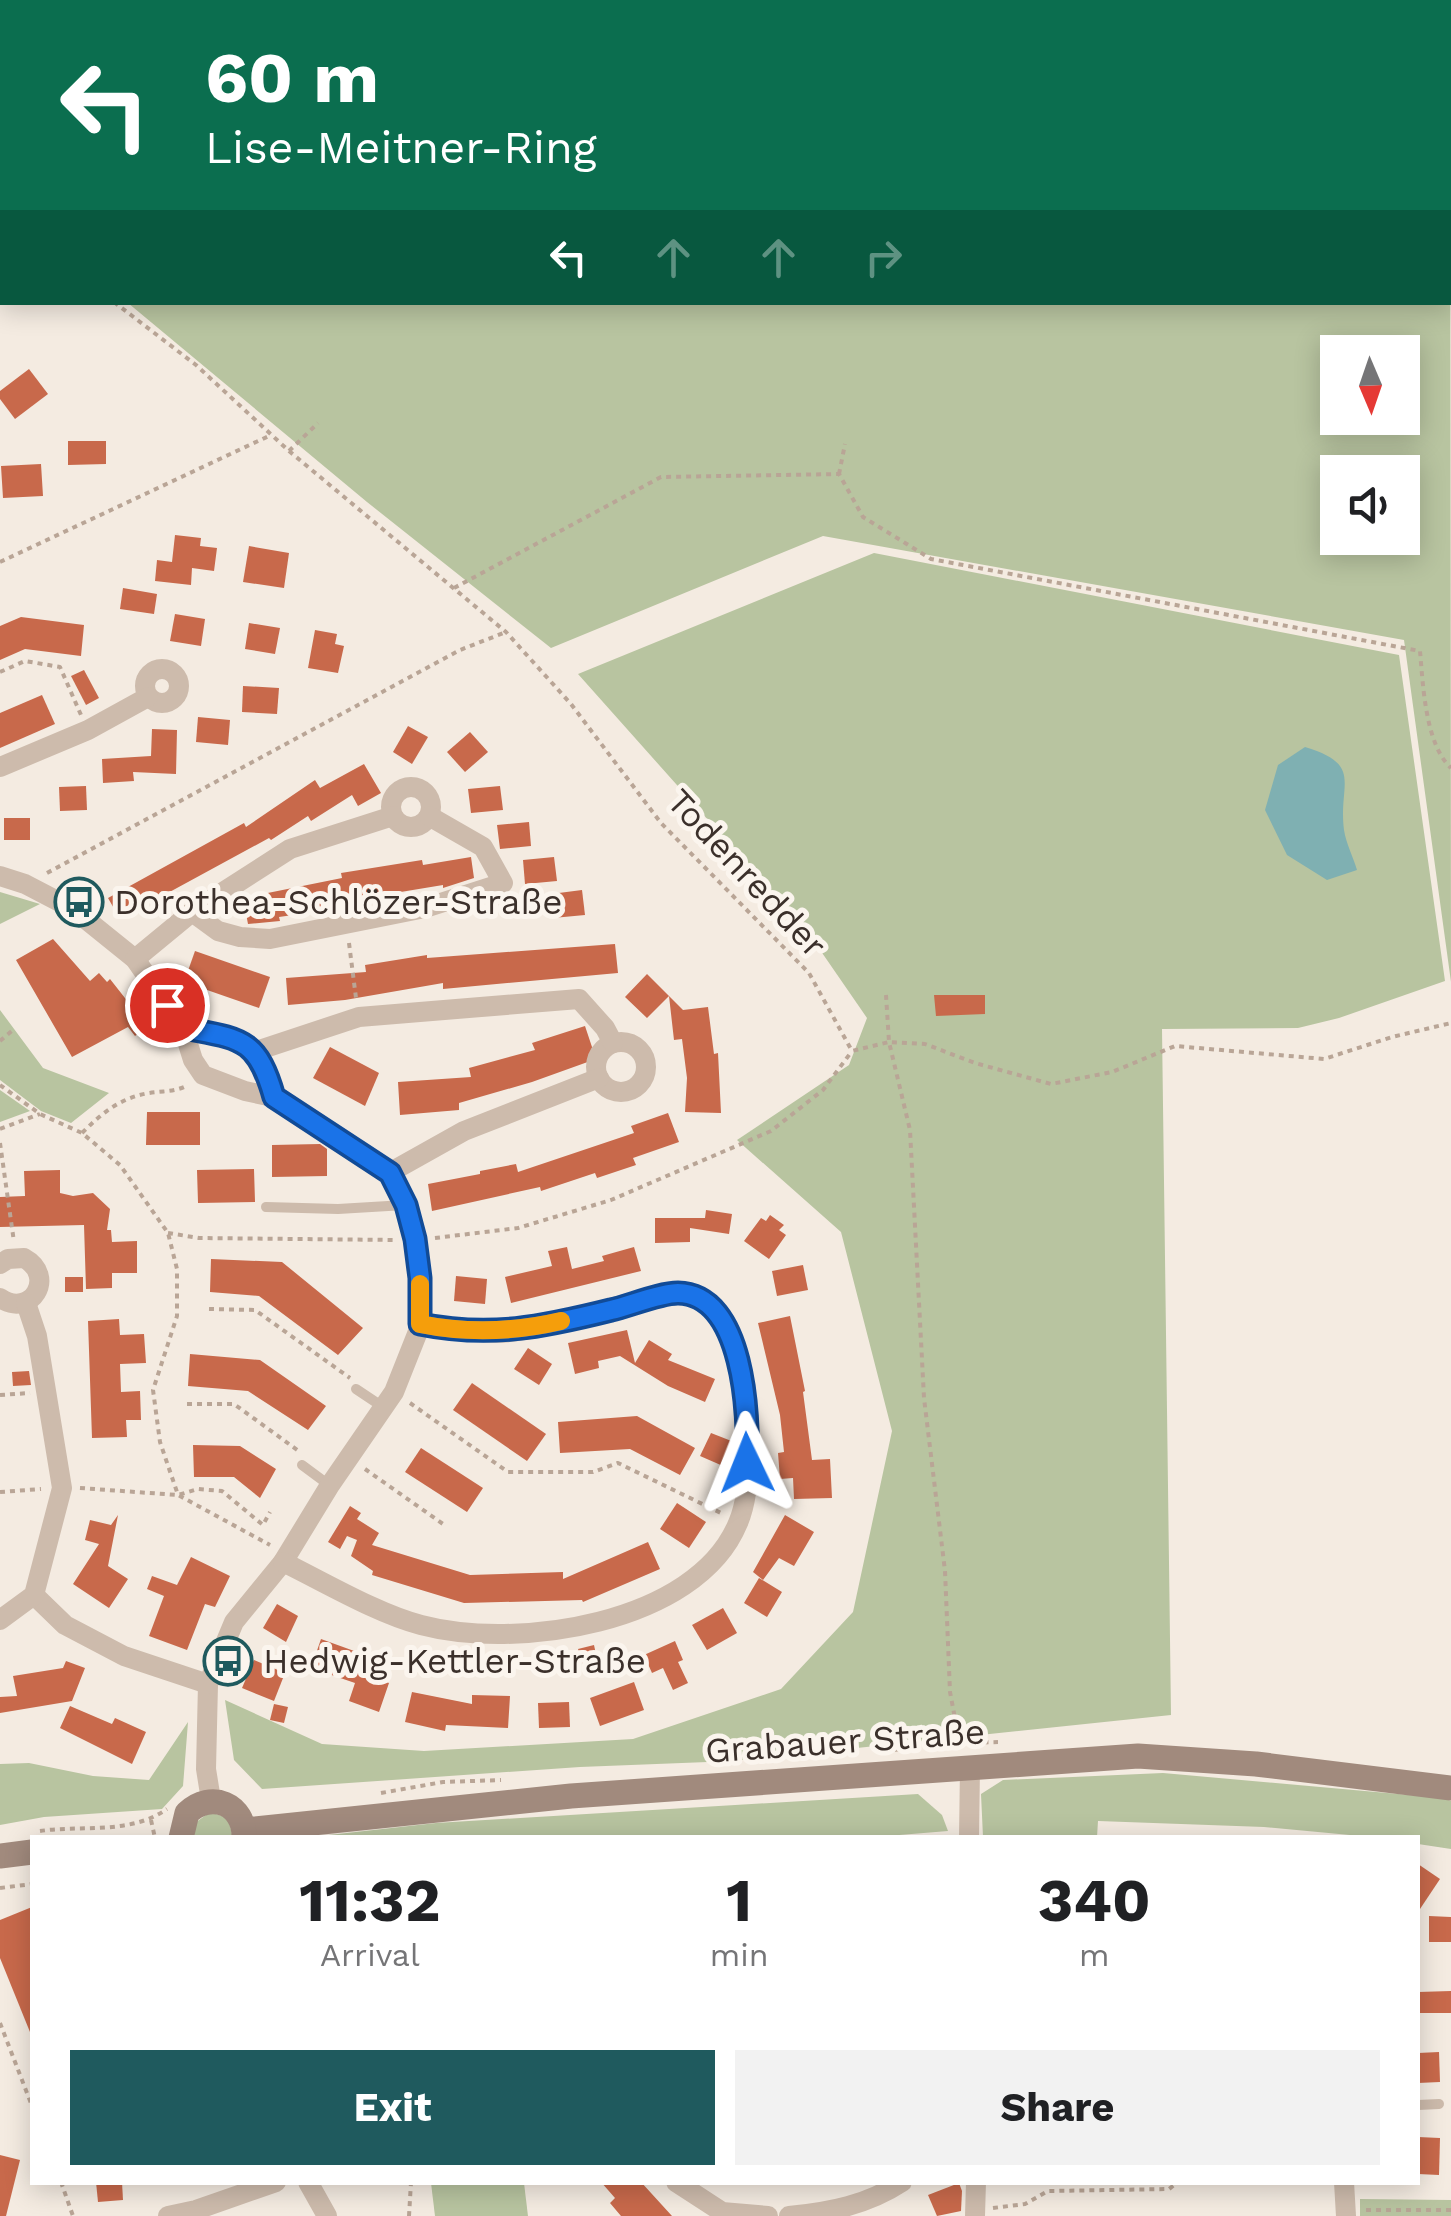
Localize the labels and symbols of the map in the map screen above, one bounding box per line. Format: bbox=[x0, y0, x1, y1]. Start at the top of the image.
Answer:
north arrow bbox=[1320, 335, 1420, 435]
street label: Todenredder bbox=[659, 780, 835, 966]
bus stop icon: Dorothea-Schlözer-Straße bbox=[53, 876, 105, 928]
place label: Dorothea-Schlözer-Straße bbox=[114, 881, 562, 923]
pin bbox=[125, 963, 210, 1048]
position arrow bbox=[695, 1411, 799, 1515]
bus stop icon: Hedwig-Kettler-Straße bbox=[202, 1635, 254, 1687]
place label: Hedwig-Kettler-Straße bbox=[263, 1640, 646, 1682]
street label: Grabauer Straße bbox=[704, 1710, 986, 1772]

